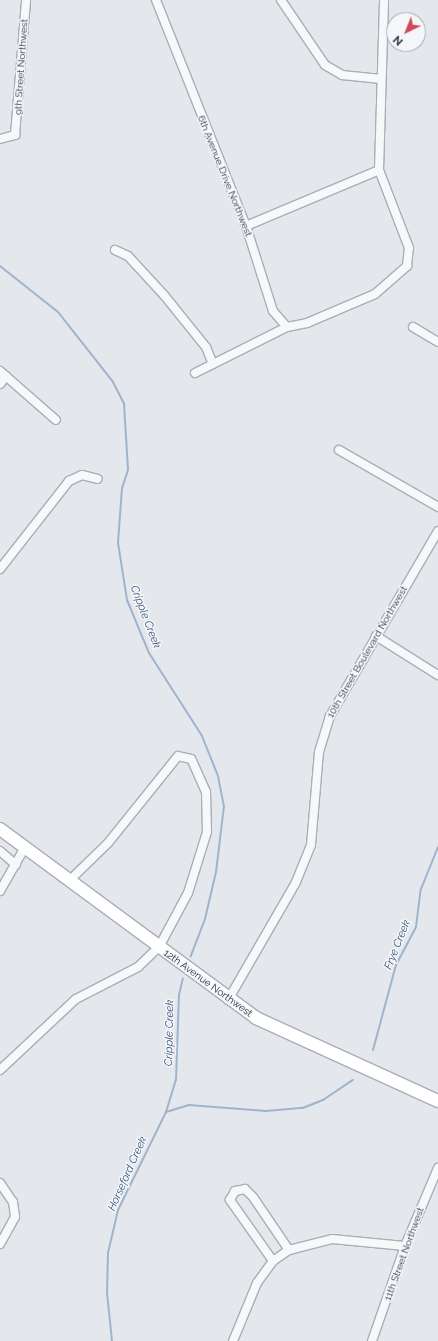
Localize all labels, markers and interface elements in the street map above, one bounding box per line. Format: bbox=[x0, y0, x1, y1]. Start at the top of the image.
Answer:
north arrow bbox=[386, 12, 426, 52]
street label: 9th Street Northwest bbox=[12, 19, 30, 115]
text: N bbox=[391, 33, 406, 48]
street label: 6th Avenue Drive Northwest bbox=[195, 114, 255, 238]
water label: Cripple Creek bbox=[127, 584, 163, 650]
street label: 10th Street Boulevard Northwest bbox=[324, 584, 410, 720]
water label: Frye Creek bbox=[382, 918, 414, 972]
street label: 12th Avenue Northwest bbox=[161, 947, 255, 1019]
water label: Cripple Creek bbox=[163, 1000, 177, 1066]
water label: Horseford Creek bbox=[106, 1135, 150, 1213]
street label: 11th Street Northwest bbox=[381, 1206, 427, 1302]

